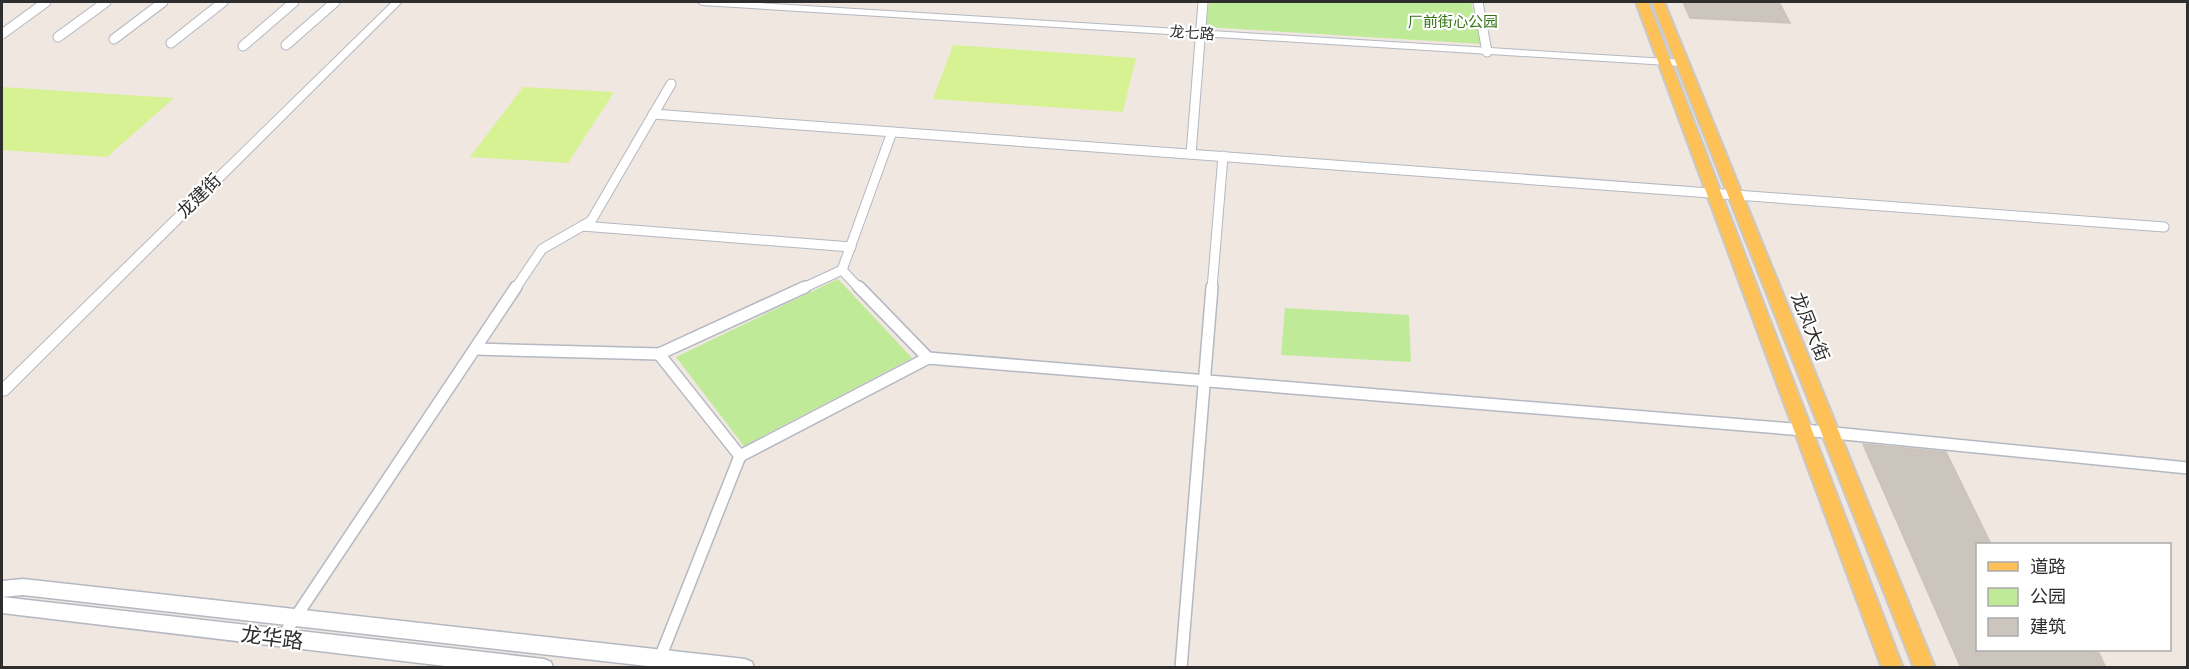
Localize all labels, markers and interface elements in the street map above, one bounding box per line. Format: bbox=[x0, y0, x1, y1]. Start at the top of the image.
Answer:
park label: 厂前街心公园 bbox=[1408, 13, 1498, 31]
street label: 龙七路 bbox=[1169, 22, 1215, 44]
street label: 龙建街 bbox=[172, 169, 226, 223]
street label: 龙凤大街 bbox=[1786, 290, 1834, 364]
legend bbox=[1976, 543, 2171, 651]
text: 道路 bbox=[2030, 556, 2066, 578]
text: 公园 bbox=[2030, 586, 2066, 608]
text: 建筑 bbox=[2030, 616, 2066, 638]
street label: 龙华路 bbox=[239, 621, 305, 655]

